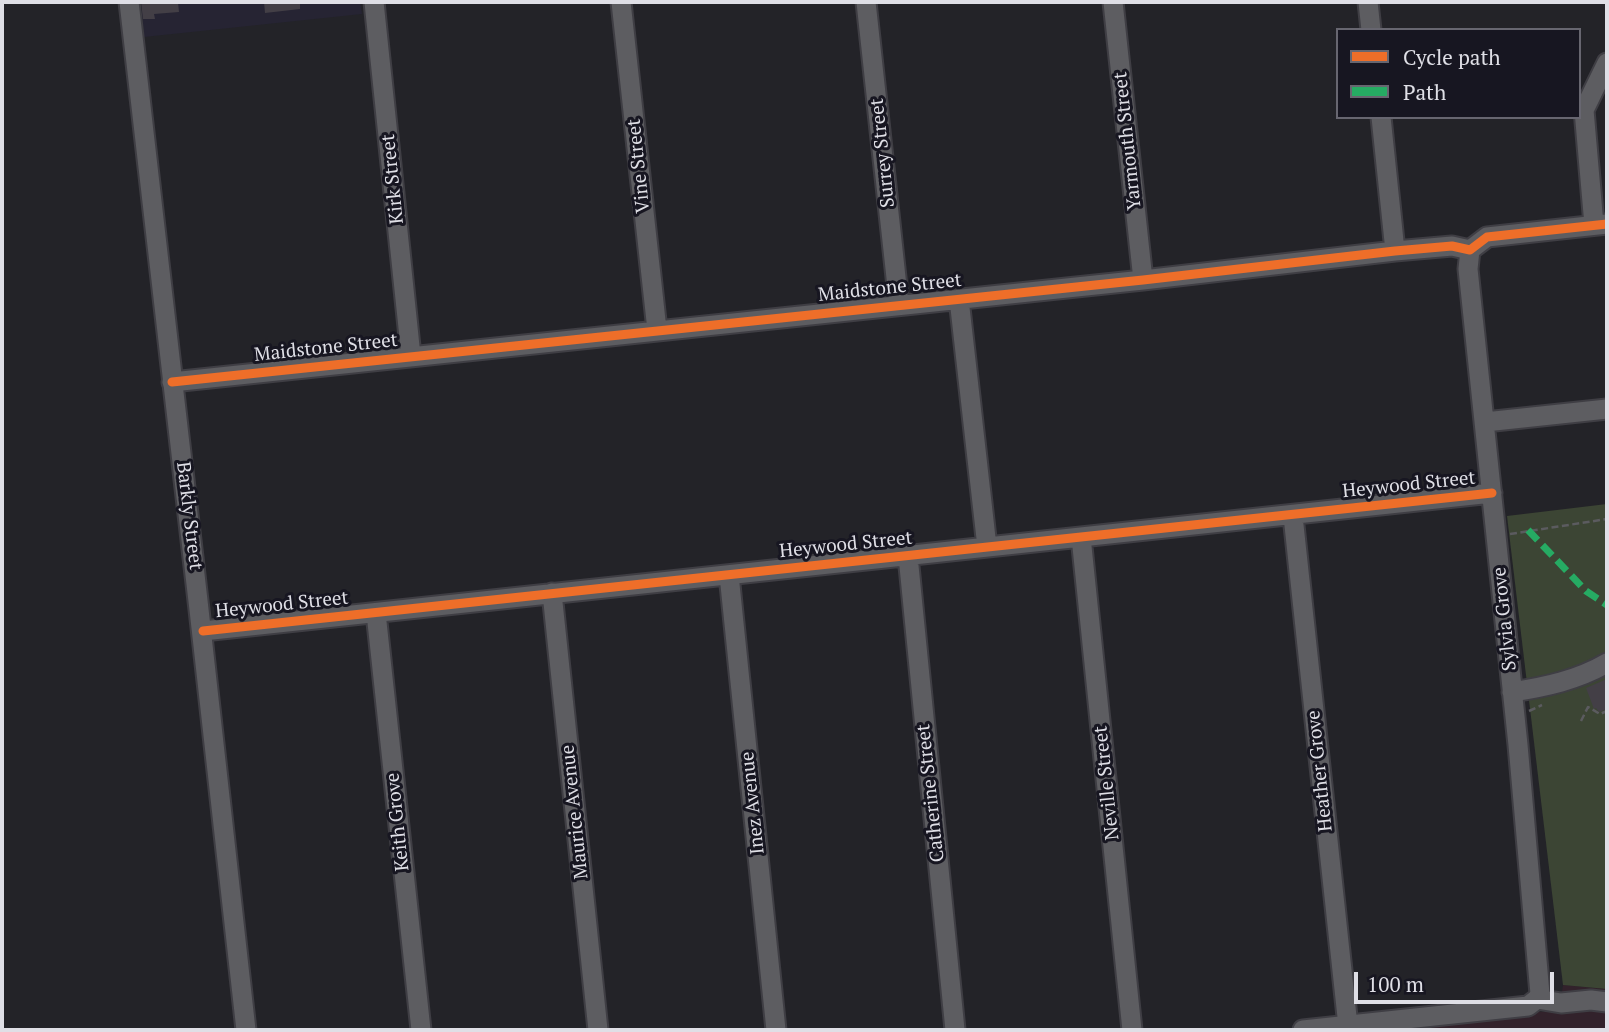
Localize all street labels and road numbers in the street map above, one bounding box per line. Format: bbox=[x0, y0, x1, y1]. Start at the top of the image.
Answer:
street label: Yarmouth Street bbox=[1109, 71, 1147, 211]
street label: Surrey Street bbox=[866, 97, 900, 209]
street label: Vine Street bbox=[623, 118, 655, 214]
street label: Kirk Street bbox=[377, 133, 409, 225]
street label: Maidstone Street bbox=[817, 269, 963, 307]
street label: Maidstone Street bbox=[253, 329, 399, 367]
street label: Barkly Street bbox=[171, 461, 207, 571]
street label: Heywood Street bbox=[1341, 467, 1477, 503]
street label: Heywood Street bbox=[778, 527, 914, 563]
street label: Sylvia Grove bbox=[1488, 566, 1522, 672]
street label: Heywood Street bbox=[214, 587, 350, 623]
street label: Heather Grove bbox=[1302, 709, 1338, 833]
street label: Catherine Street bbox=[912, 723, 950, 863]
street label: Neville Street bbox=[1090, 725, 1124, 841]
street label: Maurice Avenue bbox=[557, 744, 593, 880]
street label: Inez Avenue bbox=[736, 750, 770, 856]
street label: Keith Grove bbox=[381, 772, 415, 872]

